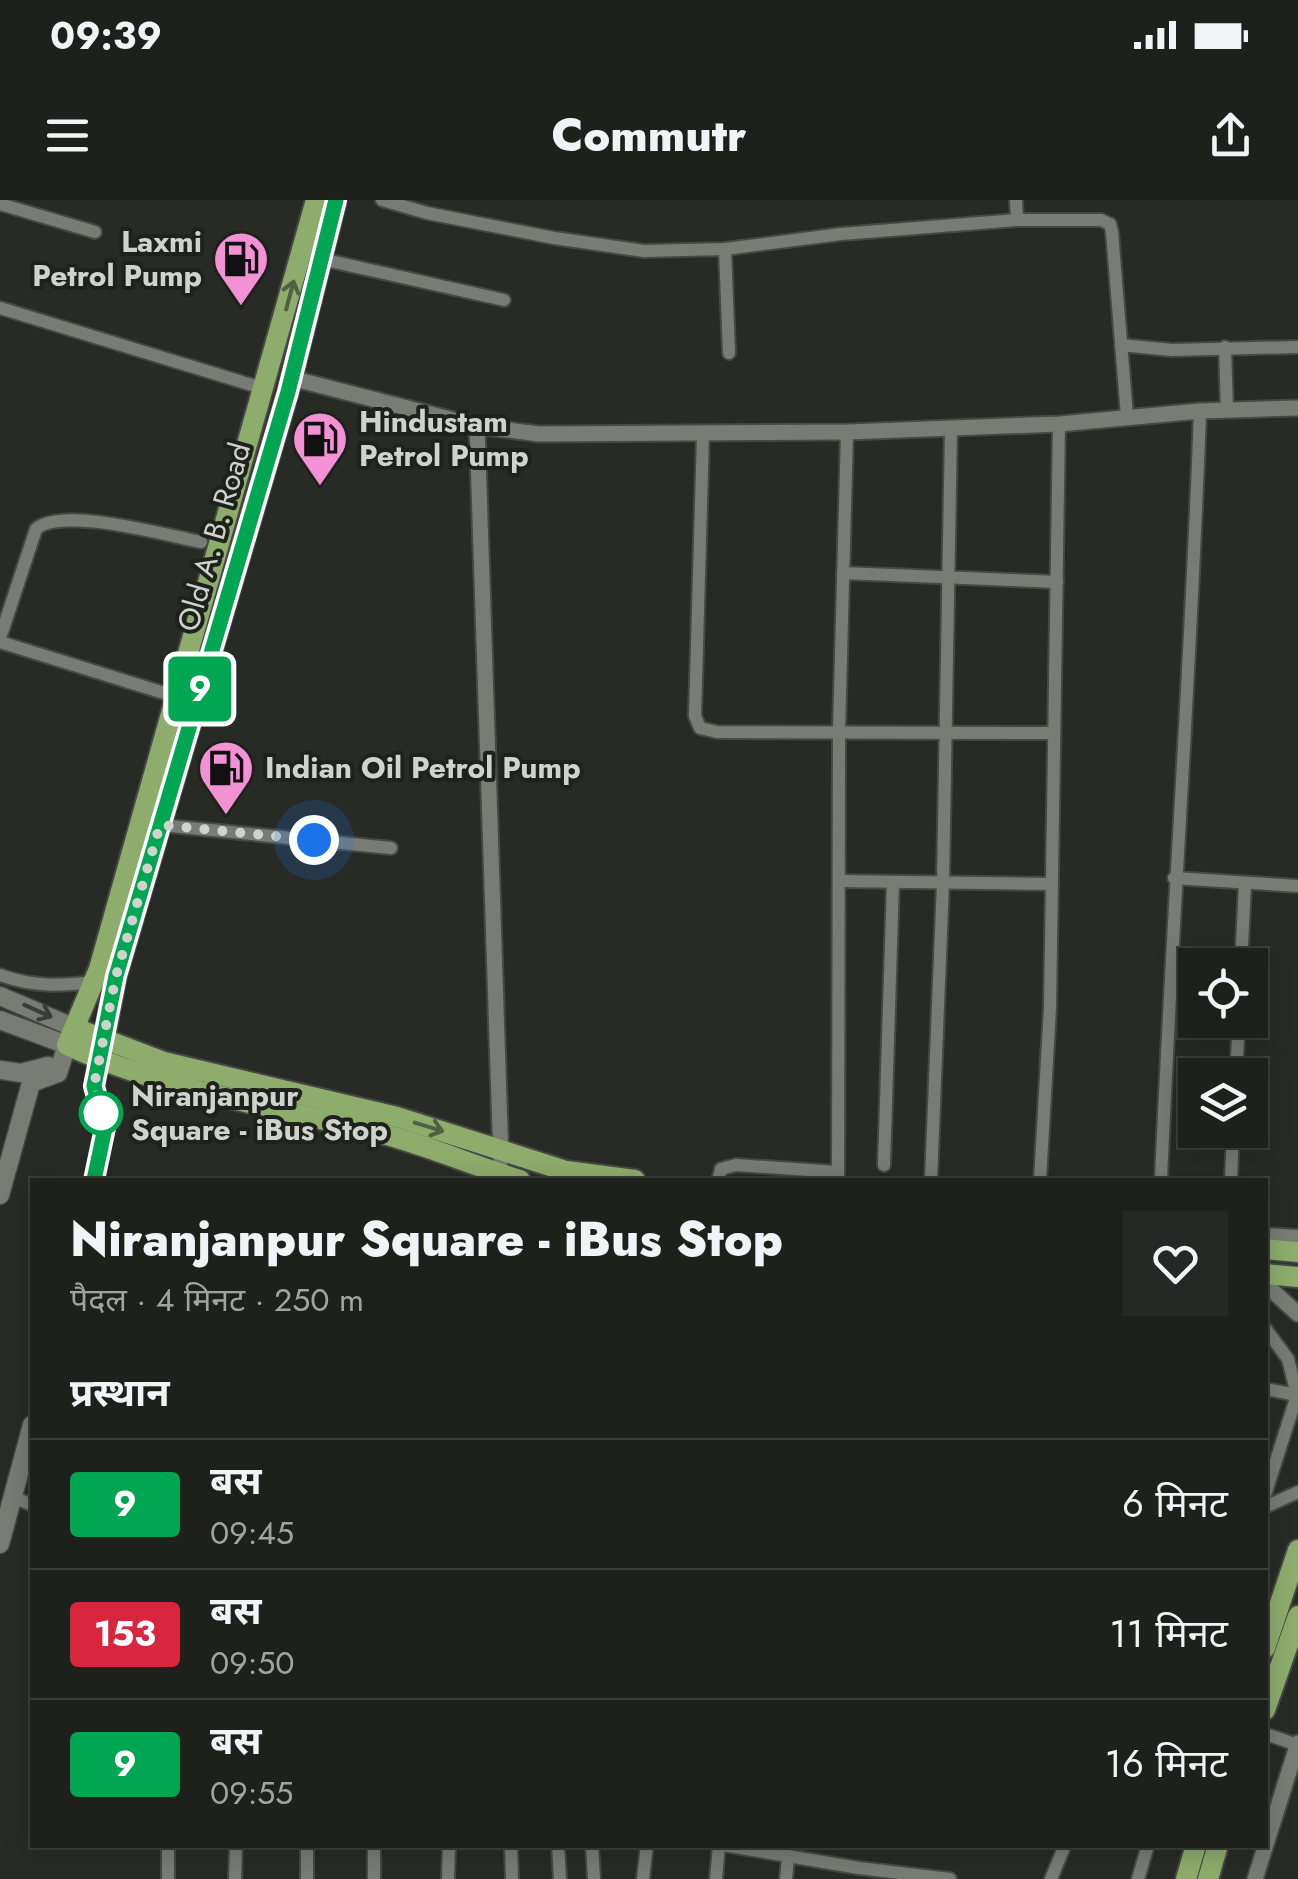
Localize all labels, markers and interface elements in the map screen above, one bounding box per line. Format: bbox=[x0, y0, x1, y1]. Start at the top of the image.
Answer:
text: 09:39 bbox=[50, 8, 162, 63]
text: Commutr bbox=[551, 103, 747, 168]
icon: menu bbox=[40, 108, 95, 163]
icon: share bbox=[1203, 108, 1258, 163]
place label: Laxmi Petrol Pump bbox=[32, 220, 202, 297]
fuel station icon: Laxmi Petrol Pump bbox=[211, 229, 271, 308]
one-way arrow bbox=[282, 280, 301, 311]
place label: Hindustam Petrol Pump bbox=[359, 400, 529, 477]
fuel station icon: Hindustam Petrol Pump bbox=[290, 409, 350, 488]
street label: Old A. B. Road bbox=[166, 437, 261, 636]
line badge: 9 bbox=[168, 656, 232, 722]
text: 9 bbox=[188, 664, 212, 714]
fuel station icon: Indian Oil Petrol Pump bbox=[196, 738, 256, 817]
place label: Indian Oil Petrol Pump bbox=[265, 746, 581, 789]
your location bbox=[289, 815, 339, 865]
map controls bbox=[1178, 948, 1268, 1148]
button: locate bbox=[1178, 948, 1268, 1038]
one-way arrow bbox=[22, 1003, 53, 1021]
button: layers bbox=[1178, 1058, 1268, 1148]
place label: Niranjanpur Square - iBus Stop bbox=[131, 1074, 388, 1151]
marker: Niranjanpur Square - iBus Stop bbox=[80, 1092, 122, 1134]
one-way arrow bbox=[412, 1119, 444, 1137]
text: Niranjanpur Square - iBus Stop bbox=[70, 1205, 783, 1274]
button: heart bbox=[1123, 1211, 1228, 1316]
text: पैदल · 4 मिनट · 250 m bbox=[70, 1277, 364, 1323]
text: प्रस्थान bbox=[70, 1365, 170, 1420]
text: बस bbox=[210, 1453, 262, 1508]
text: 6 मिनट bbox=[1122, 1476, 1228, 1531]
text: 9 bbox=[113, 1479, 137, 1529]
text: 09:45 bbox=[210, 1510, 294, 1556]
text: बस bbox=[210, 1583, 262, 1638]
text: 11 मिनट bbox=[1110, 1606, 1228, 1661]
text: 153 bbox=[94, 1609, 156, 1659]
text: 09:50 bbox=[210, 1640, 294, 1686]
text: बस bbox=[210, 1713, 262, 1768]
text: 16 मिनट bbox=[1105, 1736, 1228, 1791]
text: 9 bbox=[113, 1739, 137, 1789]
text: 09:55 bbox=[210, 1770, 293, 1816]

